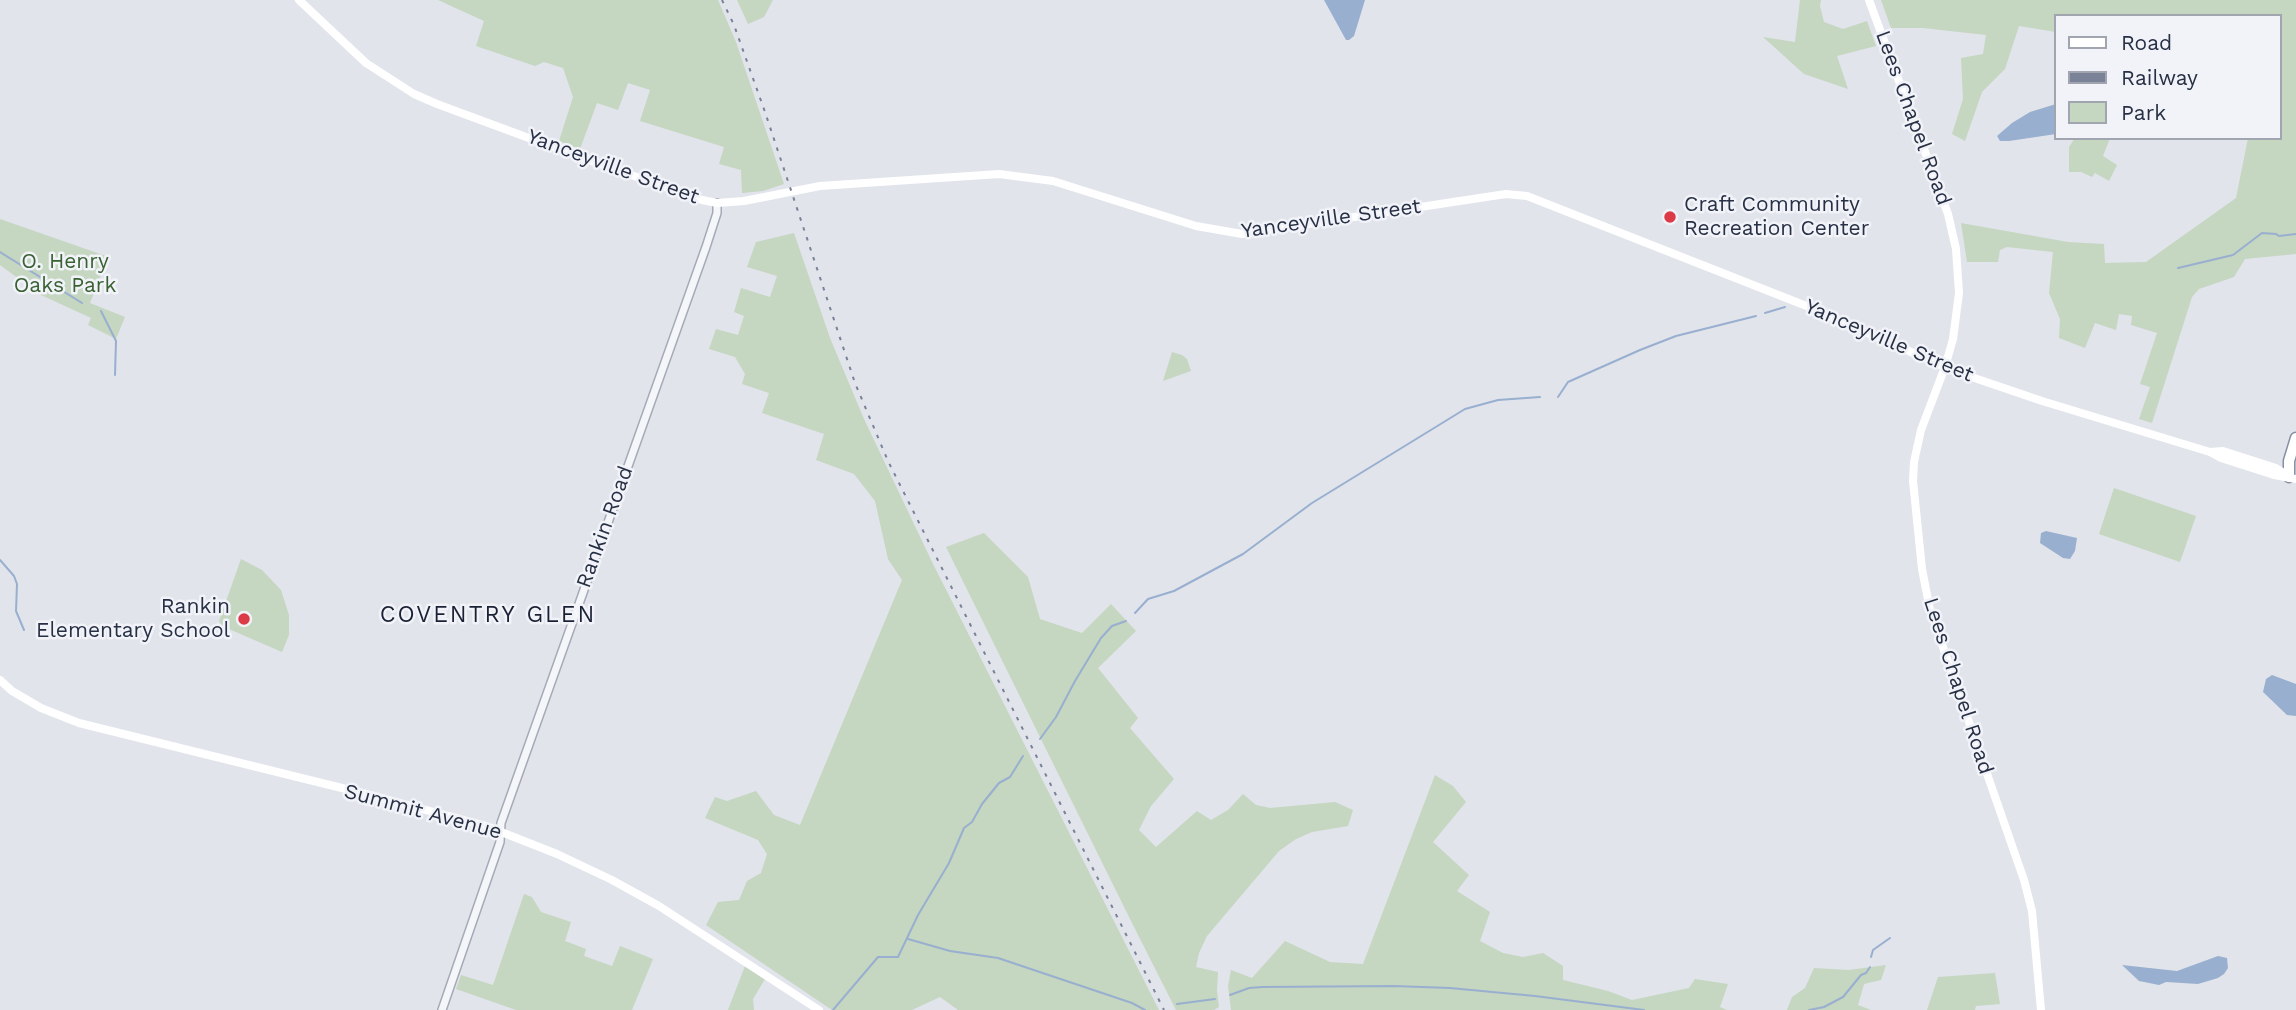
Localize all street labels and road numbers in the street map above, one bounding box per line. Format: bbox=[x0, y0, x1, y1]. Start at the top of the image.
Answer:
street label: Lees Chapel Road bbox=[1870, 27, 1956, 209]
street label: Yanceyville Street bbox=[524, 124, 702, 210]
street label: Yanceyville Street bbox=[1240, 194, 1422, 244]
street label: Yanceyville Street bbox=[1801, 294, 1977, 388]
street label: Rankin Road bbox=[571, 463, 639, 591]
street label: Lees Chapel Road bbox=[1918, 595, 1998, 777]
street label: Summit Avenue bbox=[341, 779, 505, 845]

